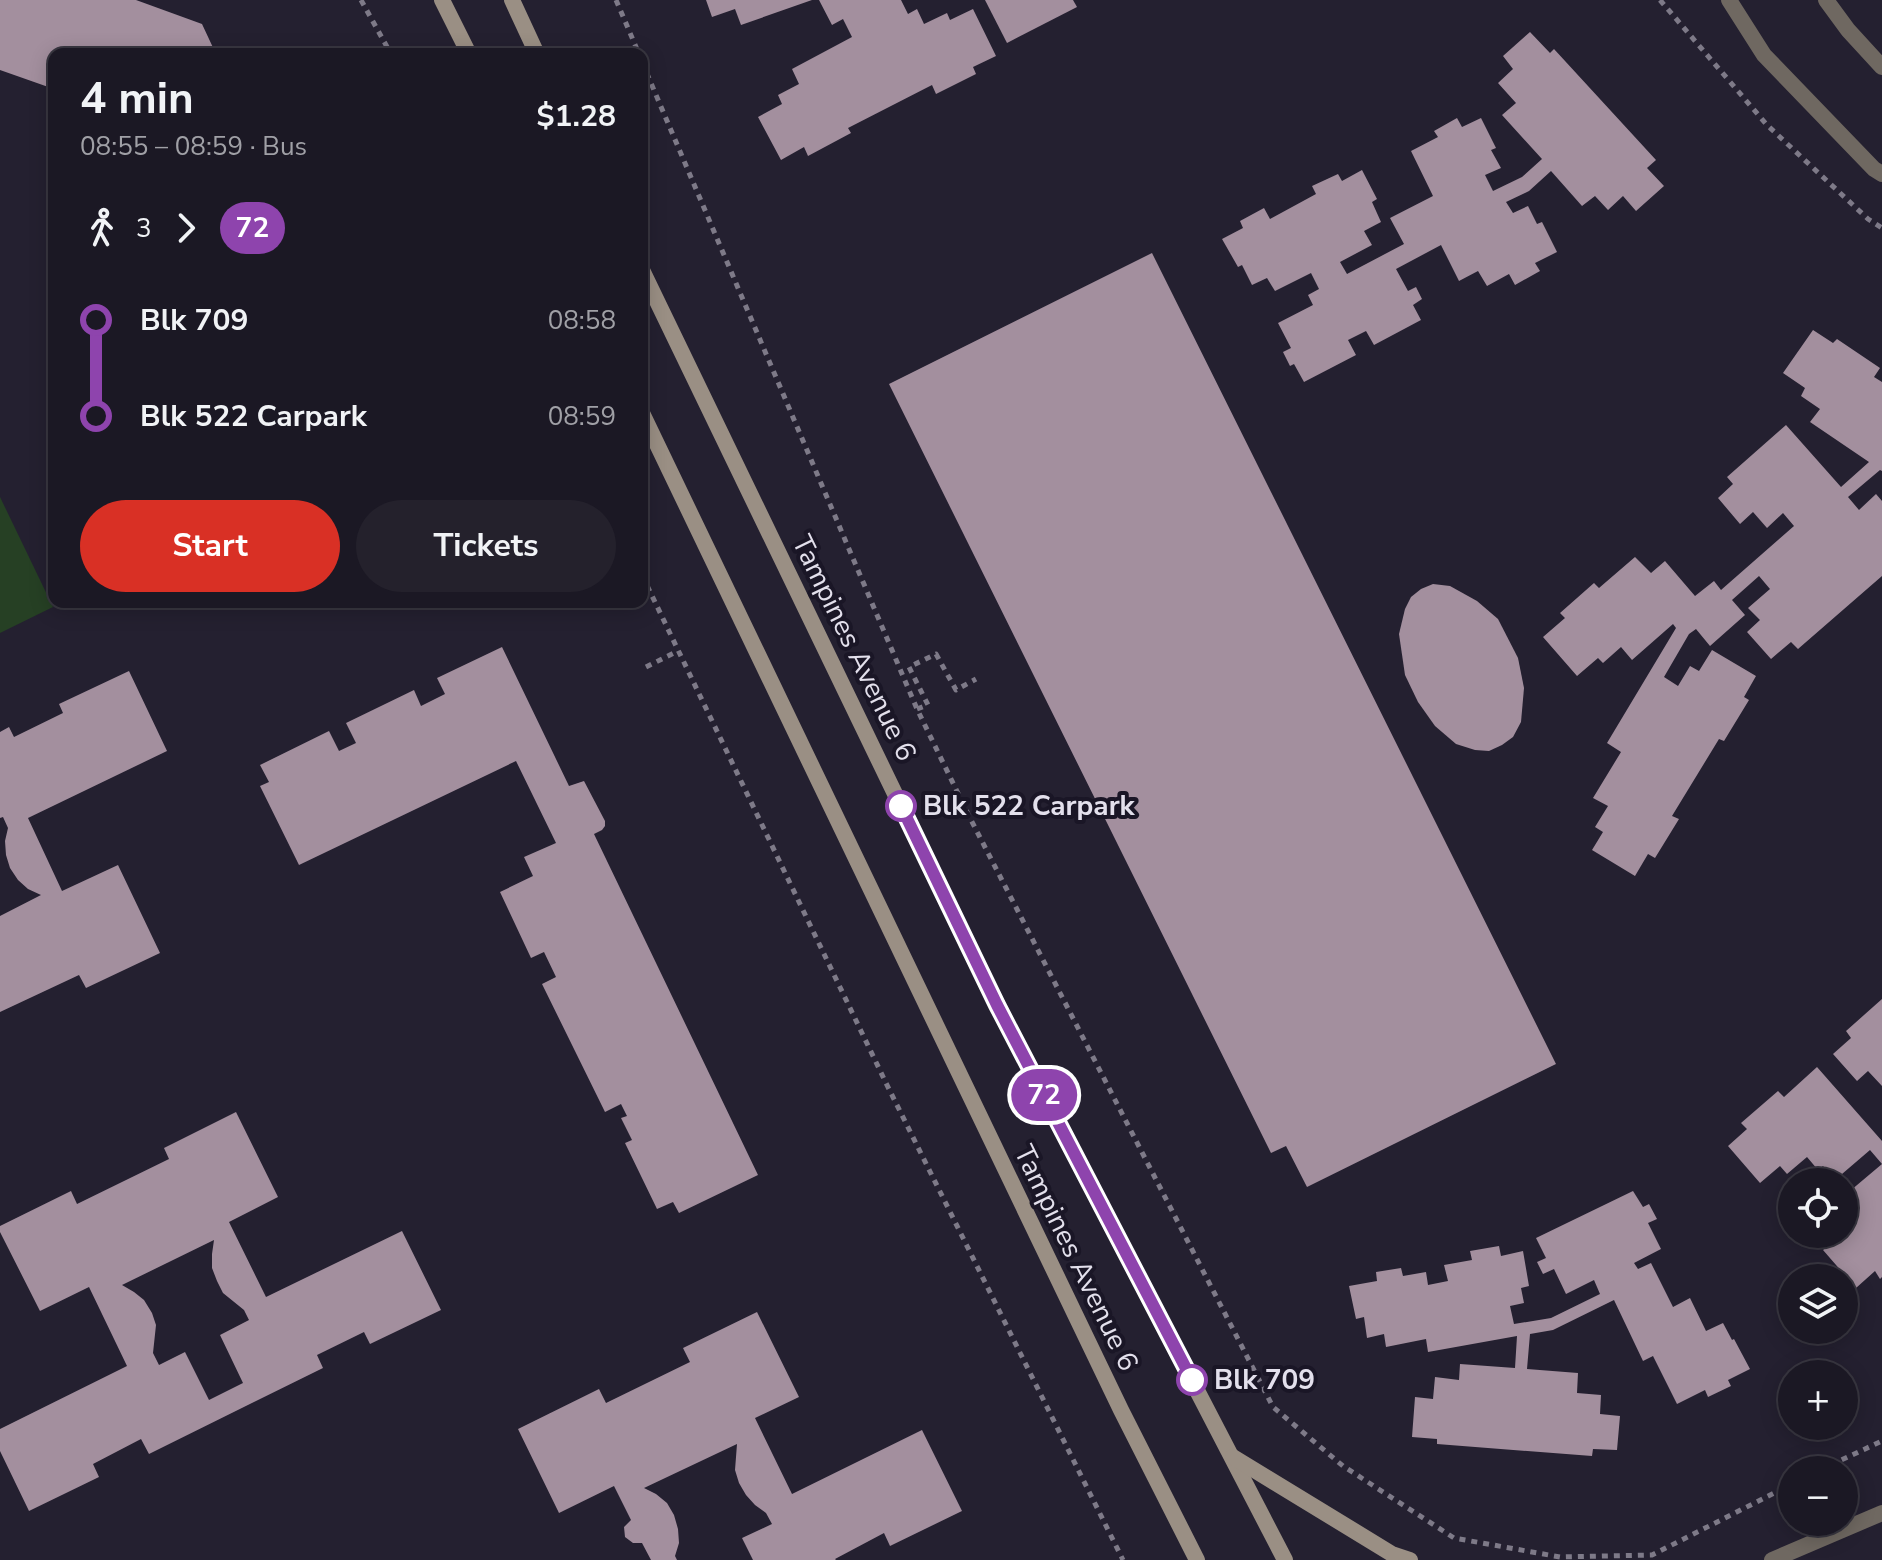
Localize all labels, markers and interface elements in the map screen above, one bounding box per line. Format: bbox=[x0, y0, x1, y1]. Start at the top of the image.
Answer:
text: 4 min bbox=[80, 69, 194, 129]
text: $1.28 bbox=[537, 96, 616, 137]
text: 08:55 – 08:59 · Bus bbox=[80, 129, 307, 164]
icon: walk bbox=[80, 206, 124, 250]
icon: forward bbox=[164, 206, 208, 250]
text: 72 bbox=[236, 209, 269, 247]
text: 3 bbox=[136, 211, 152, 246]
text: Blk 709 bbox=[140, 300, 248, 341]
text: 08:58 bbox=[548, 303, 616, 338]
text: Blk 522 Carpark bbox=[140, 396, 367, 437]
text: 08:59 bbox=[548, 399, 616, 434]
button: Start bbox=[80, 500, 340, 592]
button: Tickets bbox=[356, 500, 616, 592]
street label: Tampines Avenue 6 bbox=[783, 529, 925, 767]
place label: Blk 522 Carpark bbox=[923, 787, 1136, 825]
marker: Blk 522 Carpark bbox=[886, 791, 916, 821]
line badge: 72 bbox=[1008, 1069, 1080, 1121]
text: 72 bbox=[1027, 1076, 1061, 1114]
street label: Tampines Avenue 6 bbox=[1005, 1139, 1147, 1377]
map controls bbox=[1778, 1168, 1858, 1536]
button: locate bbox=[1778, 1168, 1858, 1248]
button: layers bbox=[1778, 1264, 1858, 1344]
button: + bbox=[1778, 1360, 1858, 1440]
place label: Blk 709 bbox=[1214, 1361, 1315, 1399]
marker: Blk 709 bbox=[1177, 1365, 1207, 1395]
button: − bbox=[1778, 1456, 1858, 1536]

